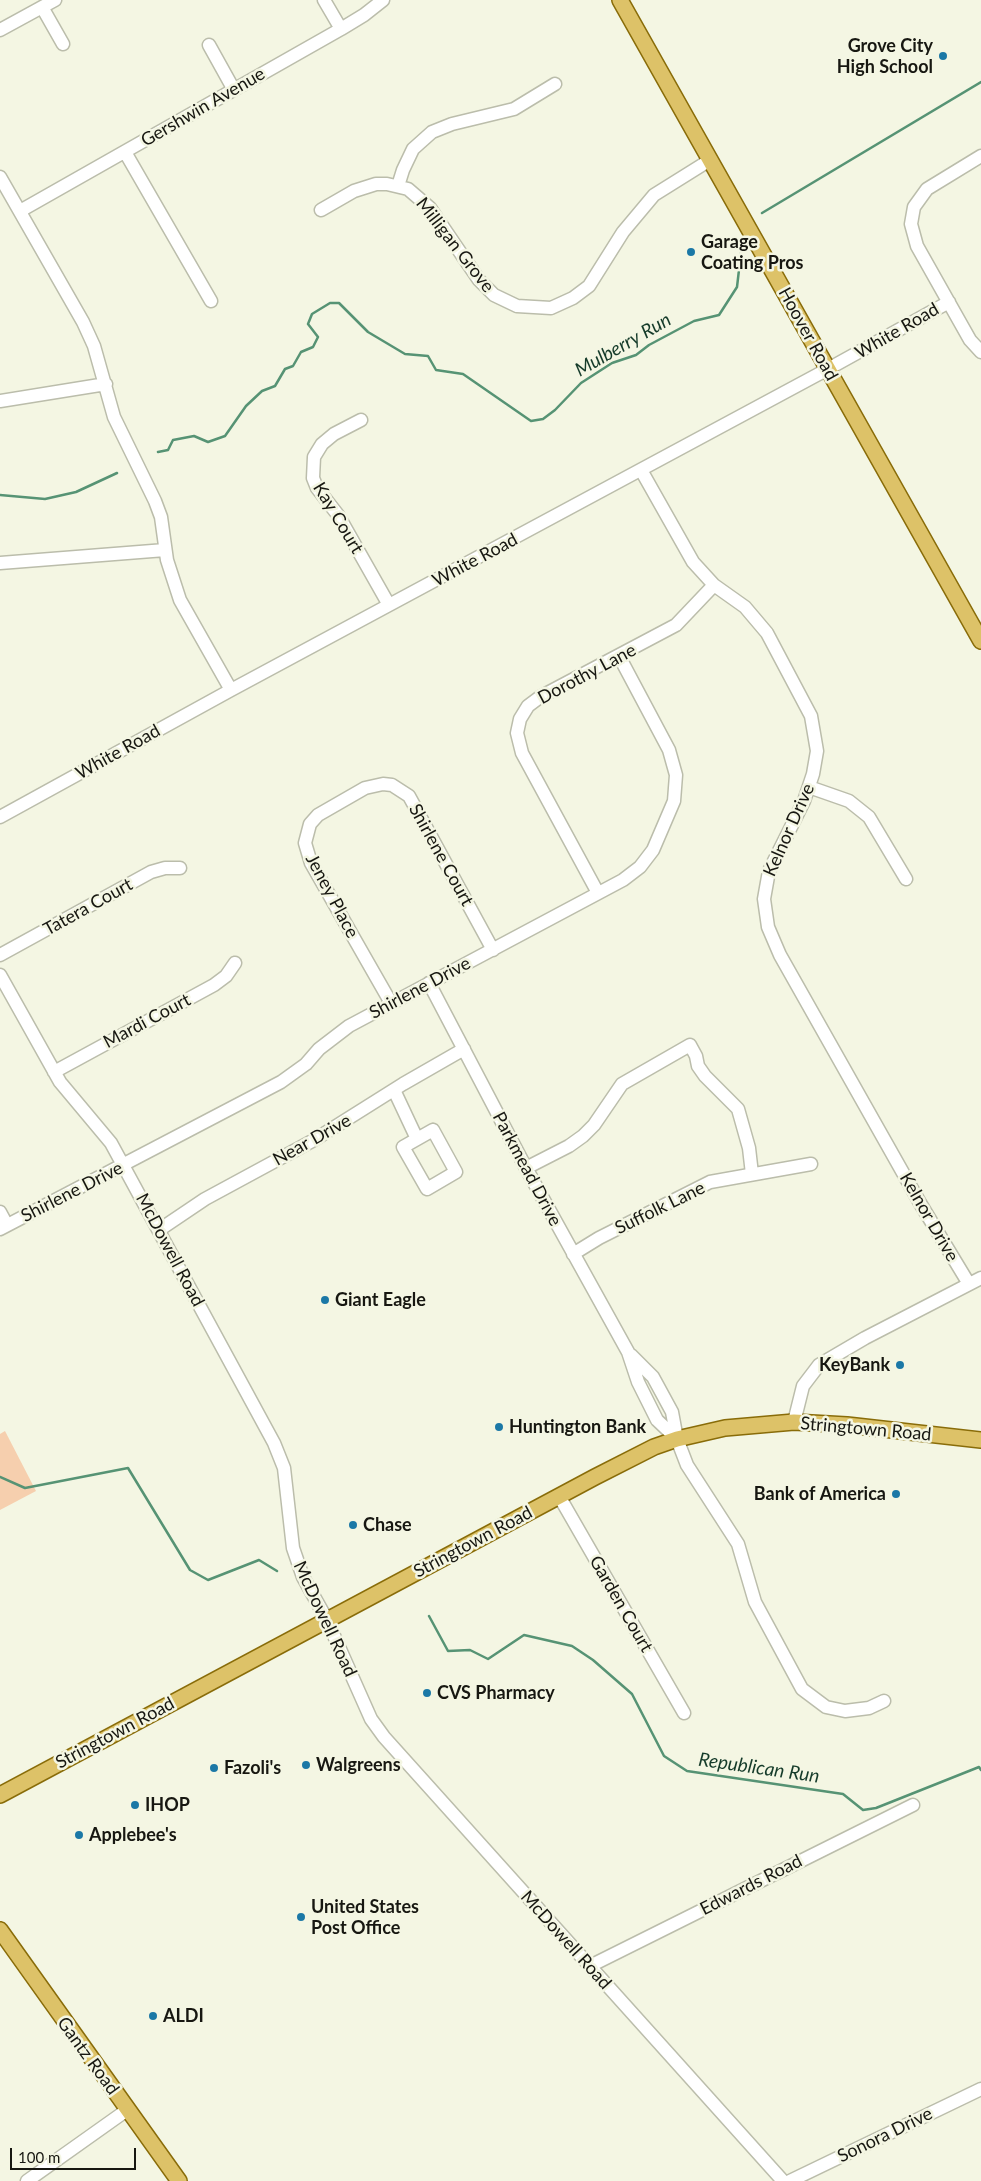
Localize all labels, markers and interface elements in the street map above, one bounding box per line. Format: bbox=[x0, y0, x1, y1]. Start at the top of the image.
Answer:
place label: Grove City High School bbox=[837, 35, 933, 78]
marker: Grove City High School bbox=[937, 50, 949, 62]
street label: Gershwin Avenue bbox=[137, 63, 269, 151]
street label: Milligan Grove bbox=[411, 193, 499, 297]
place label: Garage Coating Pros bbox=[701, 231, 803, 274]
marker: Garage Coating Pros bbox=[685, 246, 697, 258]
street label: Hoover Road bbox=[774, 284, 842, 384]
street label: White Road bbox=[851, 298, 943, 364]
water label: Mulberry Run bbox=[571, 308, 675, 382]
street label: Kay Court bbox=[308, 478, 368, 558]
street label: White Road bbox=[429, 529, 521, 591]
street label: Dorothy Lane bbox=[534, 639, 640, 709]
street label: White Road bbox=[72, 720, 164, 784]
street label: Kelnor Drive bbox=[759, 780, 819, 880]
street label: Shirlene Court bbox=[404, 800, 478, 910]
street label: Jeney Place bbox=[301, 850, 363, 942]
street label: Tatera Court bbox=[40, 874, 136, 940]
street label: Shirlene Drive bbox=[366, 952, 474, 1024]
street label: Mardi Court bbox=[100, 989, 194, 1053]
street label: Parkmead Drive bbox=[488, 1108, 566, 1230]
street label: Near Drive bbox=[269, 1110, 355, 1170]
street label: Shirlene Drive bbox=[17, 1157, 127, 1227]
street label: Kelnor Drive bbox=[895, 1169, 963, 1265]
street label: Suffolk Lane bbox=[612, 1177, 708, 1239]
street label: McDowell Road bbox=[131, 1190, 209, 1310]
place label: Giant Eagle bbox=[335, 1289, 426, 1311]
marker: Giant Eagle bbox=[319, 1294, 331, 1306]
place label: KeyBank bbox=[819, 1354, 890, 1376]
marker: KeyBank bbox=[894, 1359, 906, 1371]
street label: Stringtown Road bbox=[800, 1413, 932, 1445]
place label: Huntington Bank bbox=[509, 1416, 646, 1438]
marker: Huntington Bank bbox=[493, 1421, 505, 1433]
place label: Bank of America bbox=[754, 1483, 886, 1505]
marker: Bank of America bbox=[890, 1488, 902, 1500]
street label: Stringtown Road bbox=[410, 1502, 536, 1582]
place label: Chase bbox=[363, 1514, 412, 1536]
marker: Chase bbox=[347, 1519, 359, 1531]
street label: Garden Court bbox=[585, 1552, 657, 1656]
street label: McDowell Road bbox=[289, 1558, 361, 1680]
place label: CVS Pharmacy bbox=[437, 1682, 555, 1704]
marker: CVS Pharmacy bbox=[421, 1687, 433, 1699]
street label: Stringtown Road bbox=[52, 1693, 178, 1773]
water label: Republican Run bbox=[697, 1748, 821, 1788]
place label: Walgreens bbox=[316, 1754, 401, 1776]
place label: Fazoli's bbox=[224, 1757, 281, 1779]
marker: Walgreens bbox=[300, 1759, 312, 1771]
marker: Fazoli's bbox=[208, 1762, 220, 1774]
place label: IHOP bbox=[145, 1794, 190, 1816]
marker: IHOP bbox=[129, 1799, 141, 1811]
place label: Applebee's bbox=[89, 1824, 177, 1846]
marker: Applebee's bbox=[73, 1829, 85, 1841]
street label: Edwards Road bbox=[696, 1850, 806, 1920]
street label: McDowell Road bbox=[516, 1886, 616, 1994]
place label: United States Post Office bbox=[311, 1896, 419, 1938]
marker: United States Post Office bbox=[295, 1911, 307, 1923]
place label: ALDI bbox=[163, 2005, 204, 2027]
marker: ALDI bbox=[147, 2010, 159, 2022]
street label: Gantz Road bbox=[52, 2013, 124, 2099]
street label: Sonora Drive bbox=[834, 2103, 936, 2167]
scale bar bbox=[12, 2138, 139, 2170]
text: 100 m bbox=[18, 2148, 60, 2166]

